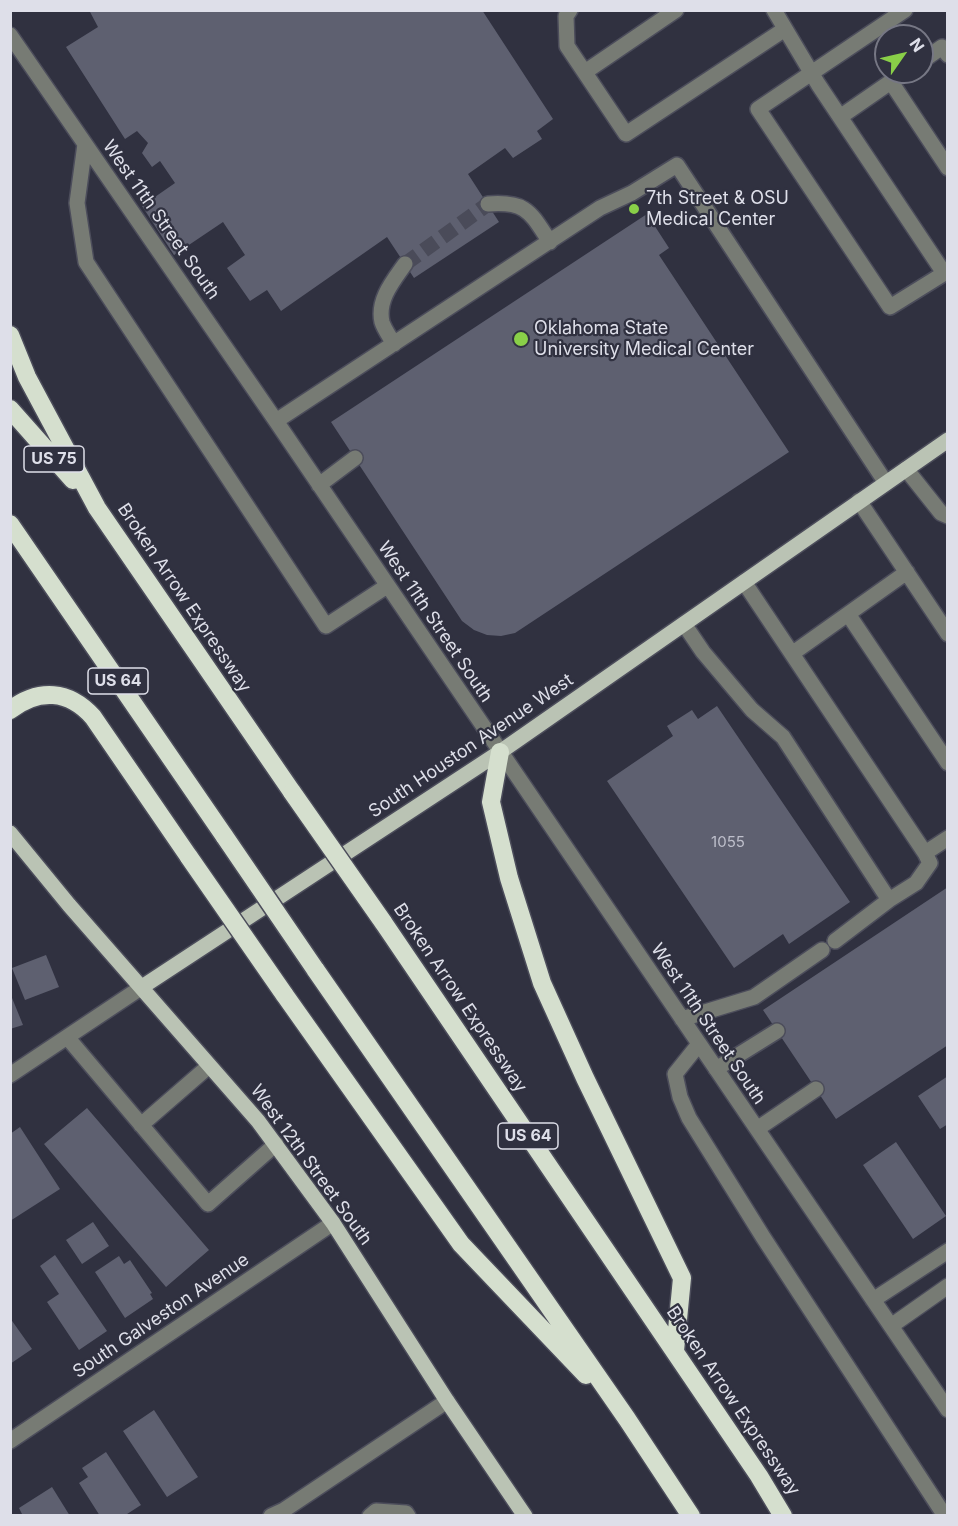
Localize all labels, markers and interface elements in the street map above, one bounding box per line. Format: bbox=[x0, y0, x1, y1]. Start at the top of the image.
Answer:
north arrow bbox=[874, 24, 934, 84]
text: N bbox=[906, 34, 929, 56]
street label: West 11th Street South bbox=[98, 136, 224, 304]
place label: 7th Street & OSU Medical Center bbox=[646, 188, 789, 230]
marker: 7th Street & OSU Medical Center bbox=[627, 202, 641, 216]
place label: Oklahoma State University Medical Center bbox=[534, 318, 754, 360]
marker: Oklahoma State University Medical Center bbox=[512, 330, 530, 348]
road number: US 75 bbox=[24, 446, 84, 472]
street label: Broken Arrow Expressway bbox=[113, 499, 255, 697]
street label: West 11th Street South bbox=[373, 537, 497, 707]
road number: US 64 bbox=[88, 668, 148, 694]
street label: South Houston Avenue West bbox=[365, 669, 577, 823]
house number: 1055 bbox=[711, 833, 745, 851]
street label: Broken Arrow Expressway bbox=[389, 899, 531, 1097]
street label: West 11th Street South bbox=[646, 939, 770, 1109]
street label: West 12th Street South bbox=[246, 1081, 376, 1249]
road number: US 64 bbox=[498, 1123, 558, 1149]
street label: South Galveston Avenue bbox=[69, 1249, 253, 1383]
street label: Broken Arrow Expressway bbox=[662, 1302, 804, 1500]

